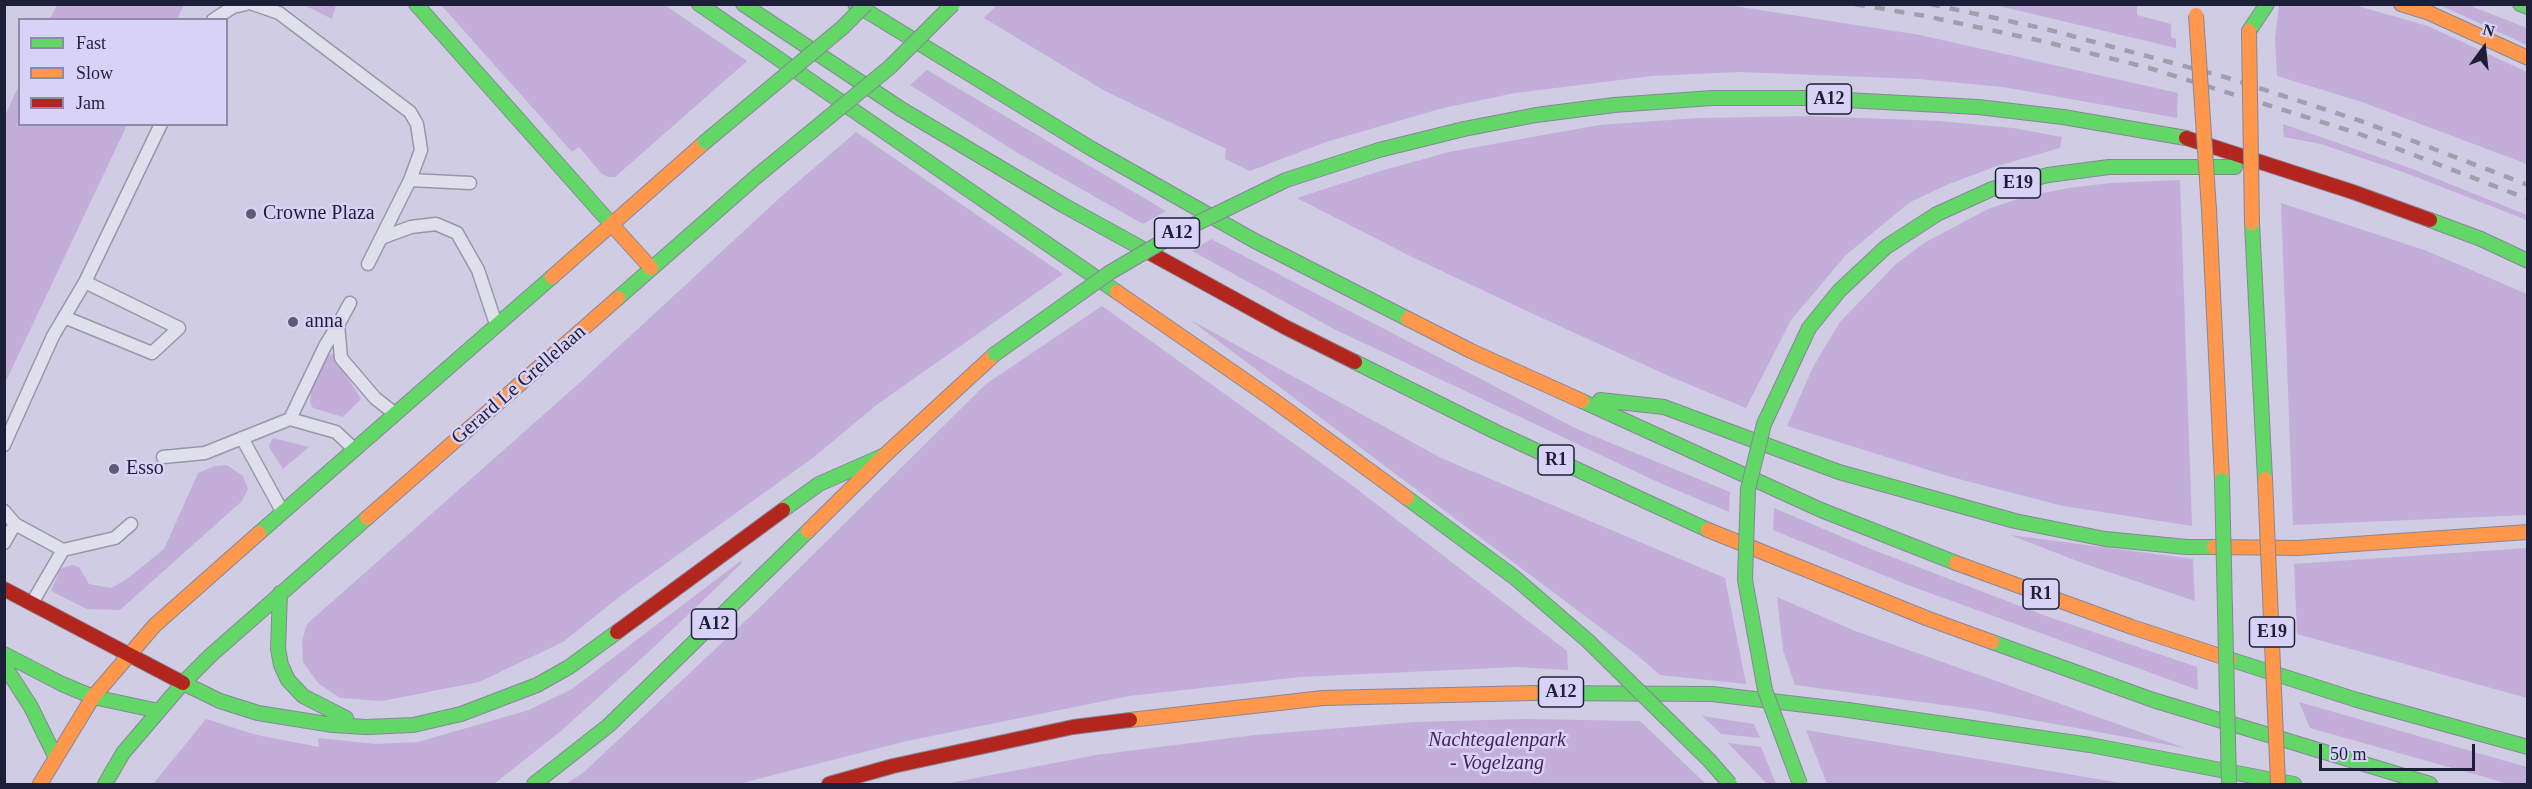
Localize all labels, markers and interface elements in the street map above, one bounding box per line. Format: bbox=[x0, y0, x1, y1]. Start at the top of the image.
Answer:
legend bbox=[18, 18, 228, 126]
north arrow bbox=[2454, 18, 2514, 78]
text: N bbox=[2481, 20, 2497, 40]
text: Fast bbox=[76, 33, 106, 53]
text: Slow bbox=[76, 63, 113, 83]
road number: A12 bbox=[1806, 84, 1852, 114]
text: Jam bbox=[76, 93, 105, 113]
road number: E19 bbox=[1996, 168, 2040, 198]
place label: Crowne Plaza bbox=[263, 202, 375, 226]
marker: Crowne Plaza bbox=[244, 207, 258, 221]
road number: A12 bbox=[1154, 218, 1200, 248]
place label: anna bbox=[305, 310, 343, 334]
marker: anna bbox=[286, 315, 300, 329]
street label: Gerard Le Grellelaan bbox=[447, 320, 591, 450]
road number: R1 bbox=[1538, 445, 1574, 475]
place label: Esso bbox=[126, 457, 164, 481]
marker: Esso bbox=[107, 462, 121, 476]
road number: R1 bbox=[2023, 579, 2059, 609]
road number: A12 bbox=[692, 609, 736, 639]
road number: E19 bbox=[2250, 617, 2294, 647]
road number: A12 bbox=[1538, 677, 1584, 707]
park label: Nachtegalenpark - Vogelzang bbox=[1428, 729, 1566, 776]
scale bar bbox=[2322, 732, 2478, 770]
text: 50 m bbox=[2330, 744, 2367, 764]

